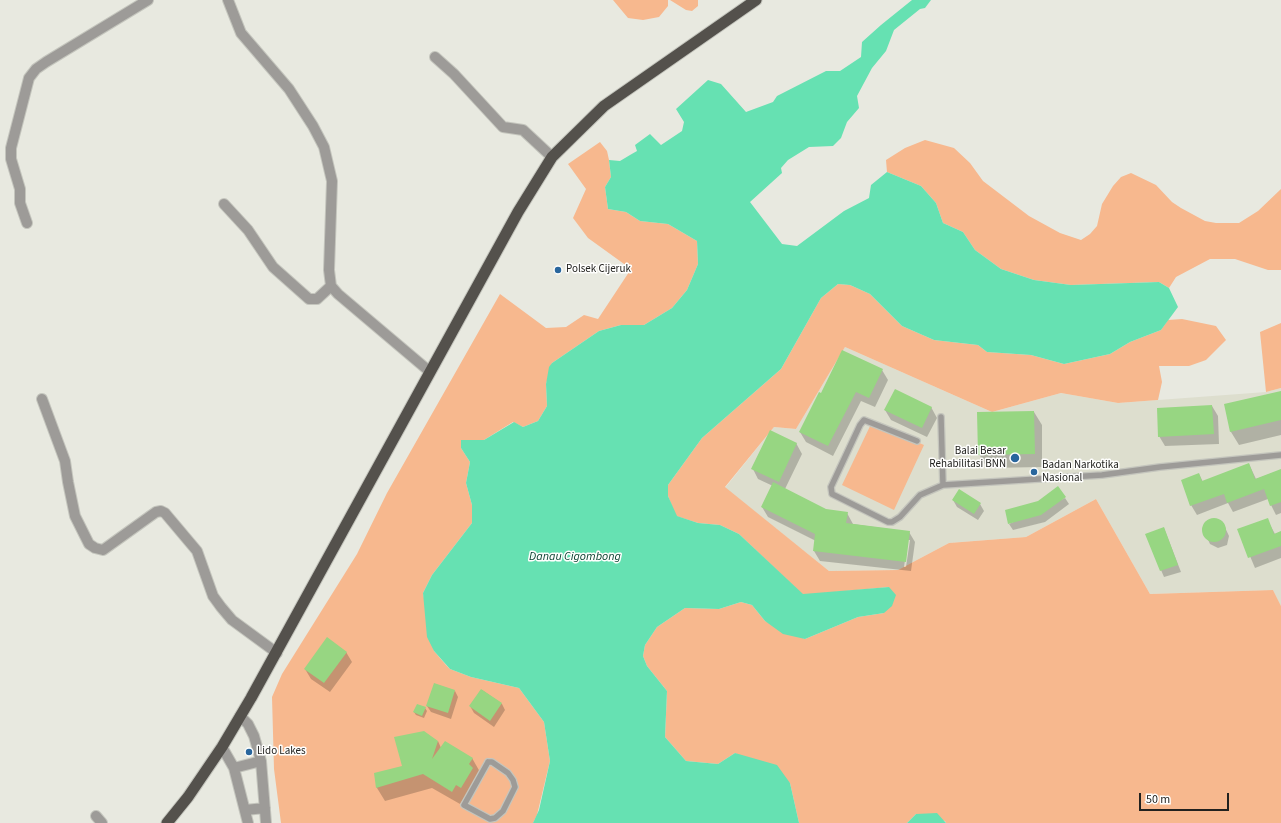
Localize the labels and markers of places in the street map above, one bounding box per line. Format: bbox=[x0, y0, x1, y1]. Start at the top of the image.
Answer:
place label: Polsek Cijeruk bbox=[566, 263, 631, 277]
marker: Polsek Cijeruk bbox=[553, 265, 563, 275]
place label: Balai Besar Rehabilitasi BNN bbox=[929, 445, 1006, 471]
marker: Balai Besar Rehabilitasi BNN bbox=[1009, 452, 1021, 464]
place label: Badan Narkotika Nasional bbox=[1042, 459, 1119, 485]
marker: Badan Narkotika Nasional bbox=[1029, 467, 1039, 477]
place label: Lido Lakes bbox=[257, 745, 306, 759]
marker: Lido Lakes bbox=[244, 747, 254, 757]

